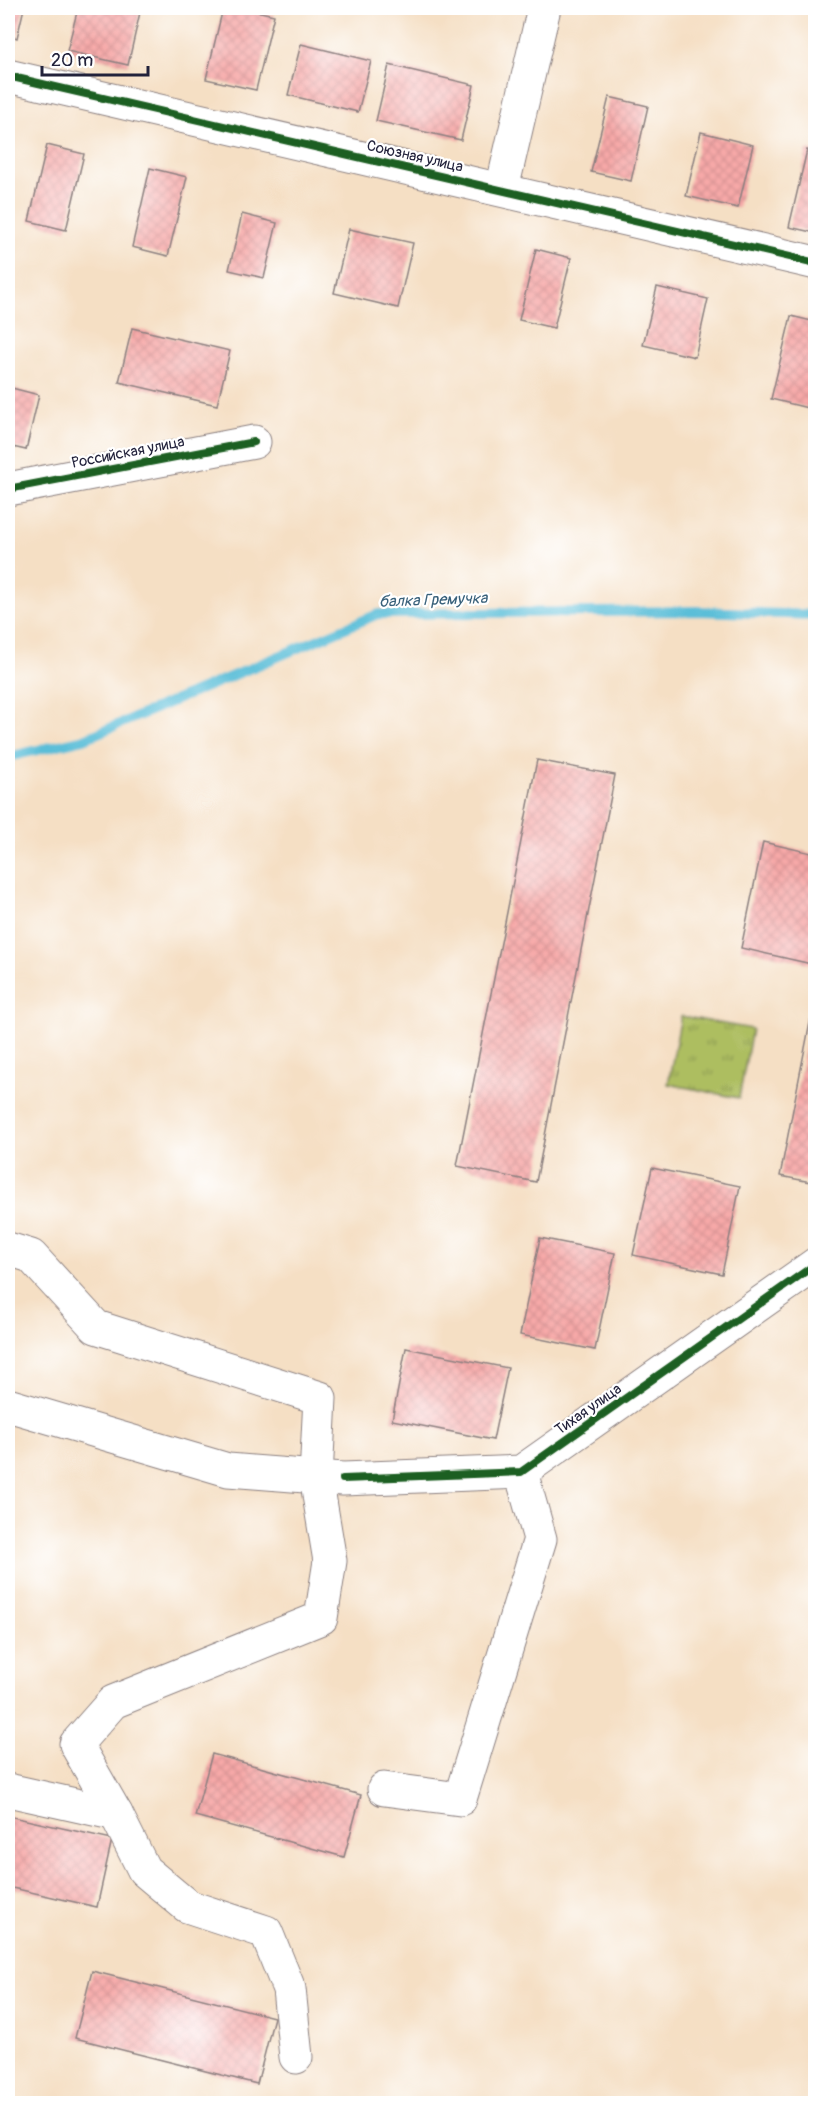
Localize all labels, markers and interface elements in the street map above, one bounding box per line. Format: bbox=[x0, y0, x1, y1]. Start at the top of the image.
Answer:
scale bar bbox=[42, 39, 148, 77]
text: 20 m bbox=[51, 49, 93, 72]
street label: Союзная улица bbox=[365, 136, 465, 177]
street label: Российская улица bbox=[70, 432, 186, 473]
water label: балка Гремучка bbox=[378, 588, 489, 612]
street label: Тихая улица bbox=[551, 1379, 625, 1439]

